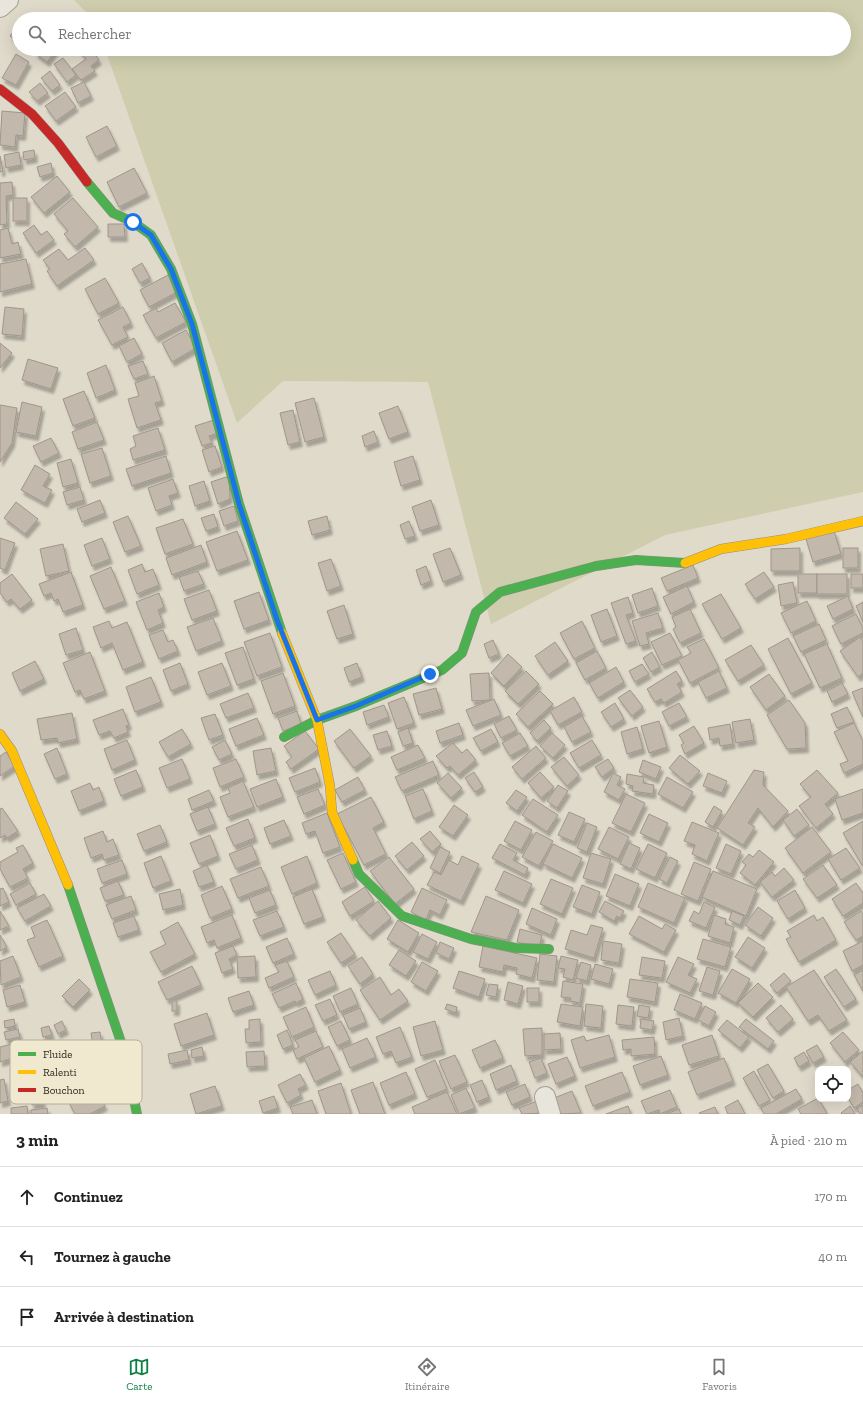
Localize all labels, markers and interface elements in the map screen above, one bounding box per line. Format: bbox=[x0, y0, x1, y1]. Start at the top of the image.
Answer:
search box bbox=[12, 12, 851, 56]
icon: search bbox=[26, 23, 48, 45]
text: Rechercher bbox=[58, 25, 132, 43]
route start bbox=[124, 213, 142, 231]
route end bbox=[421, 665, 439, 683]
legend bbox=[10, 1040, 142, 1104]
text: Fluide bbox=[43, 1048, 73, 1061]
text: Ralenti bbox=[43, 1066, 77, 1079]
map controls bbox=[815, 1066, 851, 1102]
button: locate bbox=[815, 1066, 851, 1102]
text: Bouchon bbox=[43, 1084, 85, 1097]
text: 3 min bbox=[16, 1130, 58, 1150]
text: À pied · 210 m bbox=[770, 1133, 847, 1148]
icon: ahead bbox=[16, 1186, 38, 1208]
text: Continuez bbox=[54, 1188, 123, 1206]
text: 170 m bbox=[814, 1189, 847, 1204]
icon: left bbox=[16, 1246, 38, 1268]
text: Tournez à gauche bbox=[54, 1248, 171, 1266]
text: 40 m bbox=[818, 1249, 847, 1264]
icon: arrive bbox=[16, 1306, 38, 1328]
text: Arrivée à destination bbox=[54, 1308, 194, 1326]
tab: Carte bbox=[126, 1356, 153, 1393]
tab: Itinéraire bbox=[405, 1356, 450, 1393]
tab: Favoris bbox=[702, 1356, 737, 1393]

